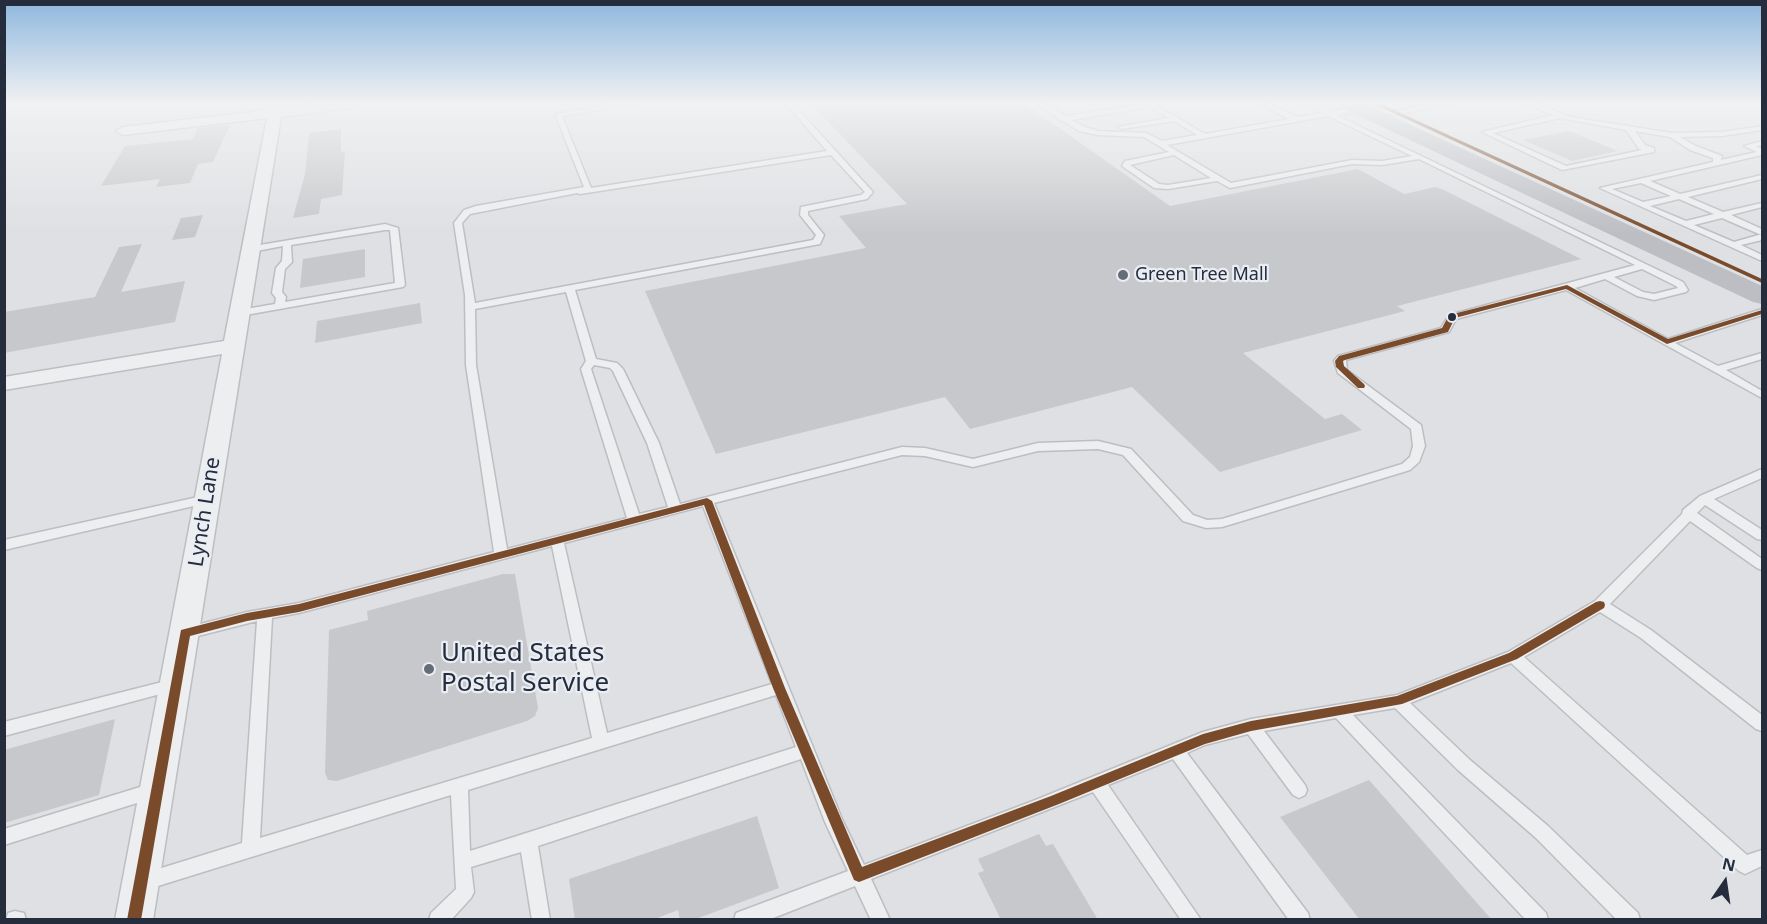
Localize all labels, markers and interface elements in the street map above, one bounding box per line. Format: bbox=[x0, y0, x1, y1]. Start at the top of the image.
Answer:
place label: Green Tree Mall bbox=[1135, 264, 1268, 286]
marker: Green Tree Mall bbox=[1116, 268, 1130, 282]
unlabelled marker bbox=[1446, 311, 1458, 323]
street label: Lynch Lane bbox=[184, 455, 226, 569]
place label: United States Postal Service bbox=[441, 638, 609, 700]
marker: United States Postal Service bbox=[422, 662, 436, 676]
north arrow bbox=[1695, 852, 1755, 912]
text: N bbox=[1720, 852, 1738, 877]

